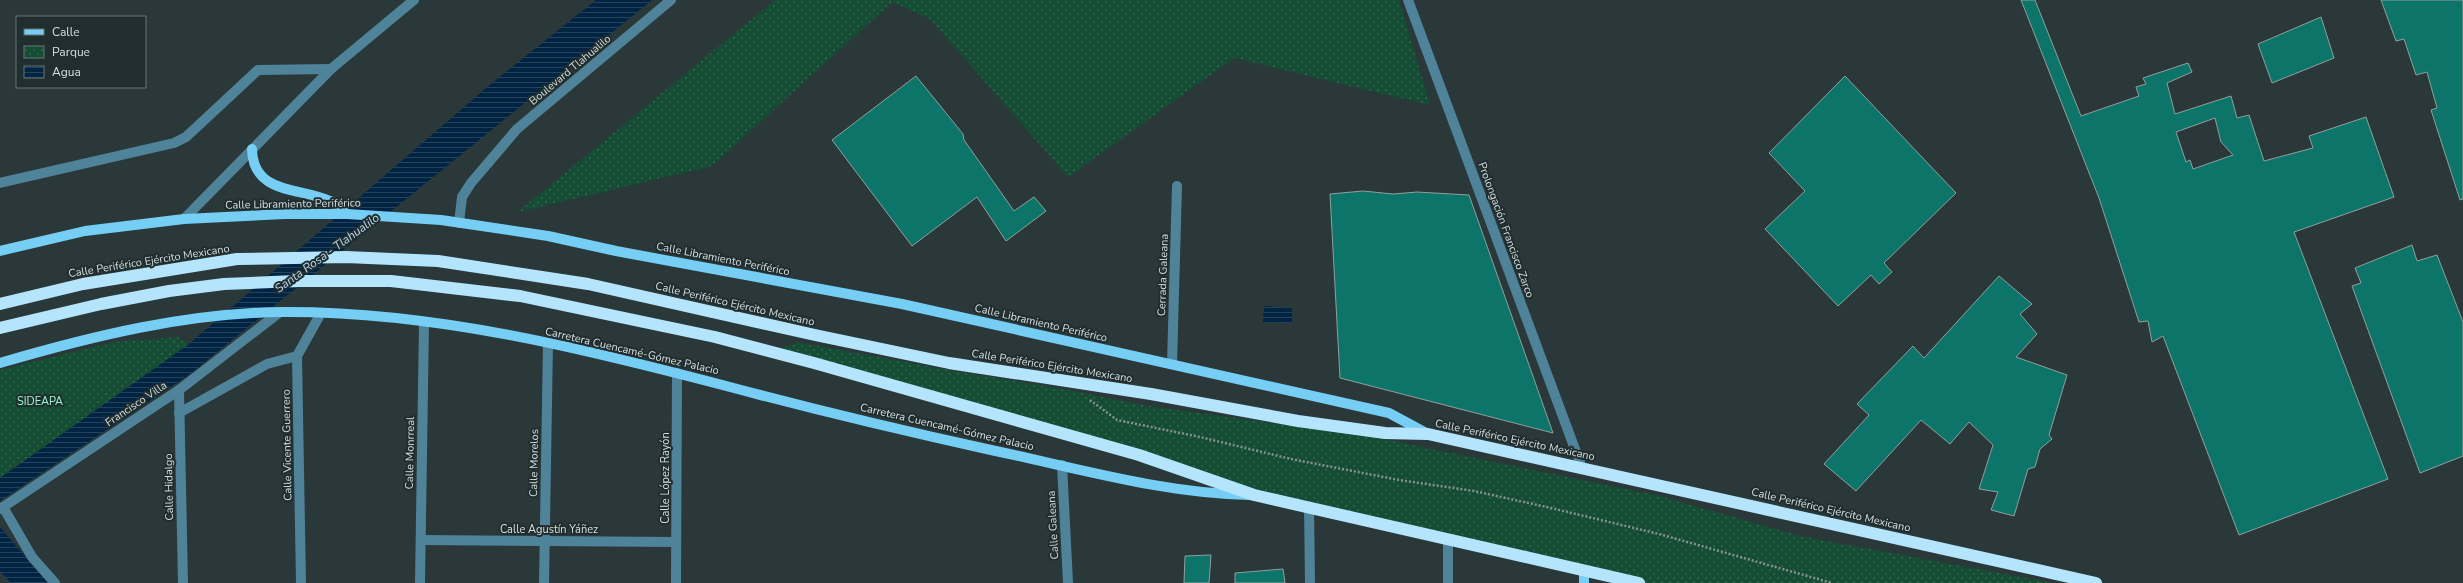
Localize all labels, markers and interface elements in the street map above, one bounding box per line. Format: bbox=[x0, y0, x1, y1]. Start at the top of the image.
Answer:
legend bbox=[16, 16, 146, 88]
text: Calle bbox=[52, 24, 80, 40]
street label: Boulevard Tlahualilo bbox=[526, 31, 614, 109]
text: Parque bbox=[52, 44, 90, 60]
text: Agua bbox=[52, 64, 81, 80]
street label: Prolongación Francisco Zarco bbox=[1474, 160, 1538, 300]
street label: Calle Libramiento Periférico bbox=[225, 195, 361, 213]
water label: Santa Rosa - Tlahualilo bbox=[271, 209, 383, 296]
street label: Cerrada Galeana bbox=[1154, 233, 1172, 316]
street label: Calle Libramiento Periférico bbox=[655, 239, 791, 279]
street label: Calle Periférico Ejército Mexicano bbox=[67, 241, 231, 281]
street label: Calle Periférico Ejército Mexicano bbox=[654, 278, 816, 330]
street label: Calle Libramiento Periférico bbox=[973, 300, 1109, 346]
street label: Carretera Cuencamé-Gómez Palacio bbox=[544, 324, 720, 378]
street label: Calle Periférico Ejército Mexicano bbox=[970, 346, 1134, 386]
street label: Francisco Villa bbox=[102, 378, 170, 430]
street label: Calle Vicente Guerrero bbox=[279, 389, 295, 501]
park label: SIDEAPA bbox=[17, 394, 63, 409]
street label: Carretera Cuencamé-Gómez Palacio bbox=[859, 400, 1035, 454]
street label: Calle Monrreal bbox=[402, 416, 418, 489]
street label: Calle Periférico Ejército Mexicano bbox=[1434, 416, 1596, 464]
street label: Calle Morelos bbox=[526, 429, 542, 497]
street label: Calle López Rayón bbox=[658, 432, 673, 524]
street label: Calle Hidalgo bbox=[161, 453, 177, 521]
street label: Calle Periférico Ejército Mexicano bbox=[1750, 484, 1912, 536]
street label: Calle Galeana bbox=[1044, 490, 1062, 560]
street label: Calle Agustín Yáñez bbox=[500, 522, 598, 537]

